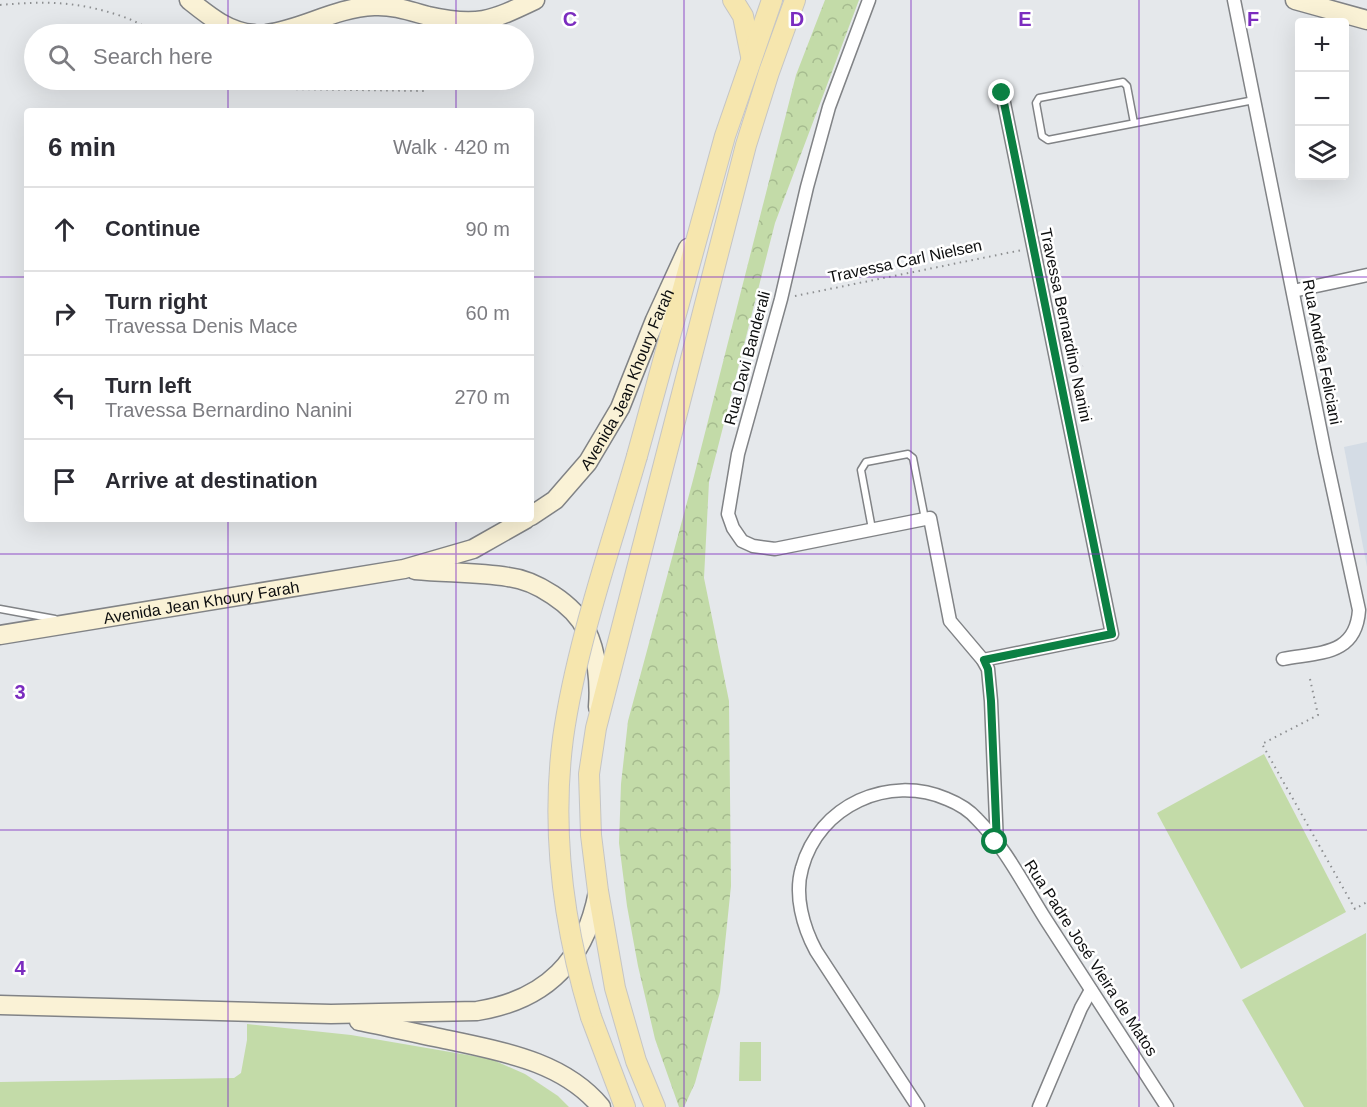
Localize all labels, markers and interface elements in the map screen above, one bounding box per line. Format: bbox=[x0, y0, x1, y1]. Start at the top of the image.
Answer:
text: C bbox=[563, 8, 577, 30]
text: D bbox=[790, 8, 804, 30]
text: E bbox=[1018, 8, 1032, 30]
text: F bbox=[1247, 8, 1259, 30]
map controls bbox=[1295, 18, 1349, 180]
button: + bbox=[1295, 18, 1349, 72]
search box bbox=[24, 24, 534, 90]
icon: search bbox=[45, 41, 78, 74]
text: Search here bbox=[93, 44, 213, 69]
button: − bbox=[1295, 72, 1349, 126]
route end bbox=[988, 79, 1014, 105]
button: layers bbox=[1295, 126, 1349, 180]
text: 6 min bbox=[48, 132, 116, 162]
text: Walk · 420 m bbox=[393, 136, 510, 158]
icon: ahead bbox=[48, 213, 81, 246]
text: Continue bbox=[105, 216, 200, 241]
text: 90 m bbox=[466, 218, 510, 240]
street label: Travessa Bernardino Nanini bbox=[1037, 227, 1095, 423]
street label: Travessa Carl Nielsen bbox=[827, 236, 983, 286]
street label: Rua Andréa Feliciani bbox=[1300, 278, 1344, 426]
street label: Avenida Jean Khoury Farah bbox=[577, 286, 677, 473]
text: Turn right bbox=[105, 289, 207, 314]
street label: Rua Davi Banderali bbox=[721, 289, 773, 427]
icon: right bbox=[48, 297, 81, 330]
text: 60 m bbox=[466, 302, 510, 324]
text: Travessa Denis Mace bbox=[105, 315, 298, 337]
text: Turn left bbox=[105, 373, 191, 398]
icon: left bbox=[48, 381, 81, 414]
text: 270 m bbox=[454, 386, 510, 408]
text: Travessa Bernardino Nanini bbox=[105, 399, 352, 421]
icon: arrive bbox=[48, 465, 81, 498]
text: Arrive at destination bbox=[105, 468, 318, 493]
street label: Avenida Jean Khoury Farah bbox=[102, 578, 301, 626]
text: 3 bbox=[14, 681, 26, 703]
route start bbox=[981, 828, 1007, 854]
street label: Rua Padre José Vieira de Matos bbox=[1021, 857, 1161, 1059]
text: 4 bbox=[14, 957, 26, 979]

